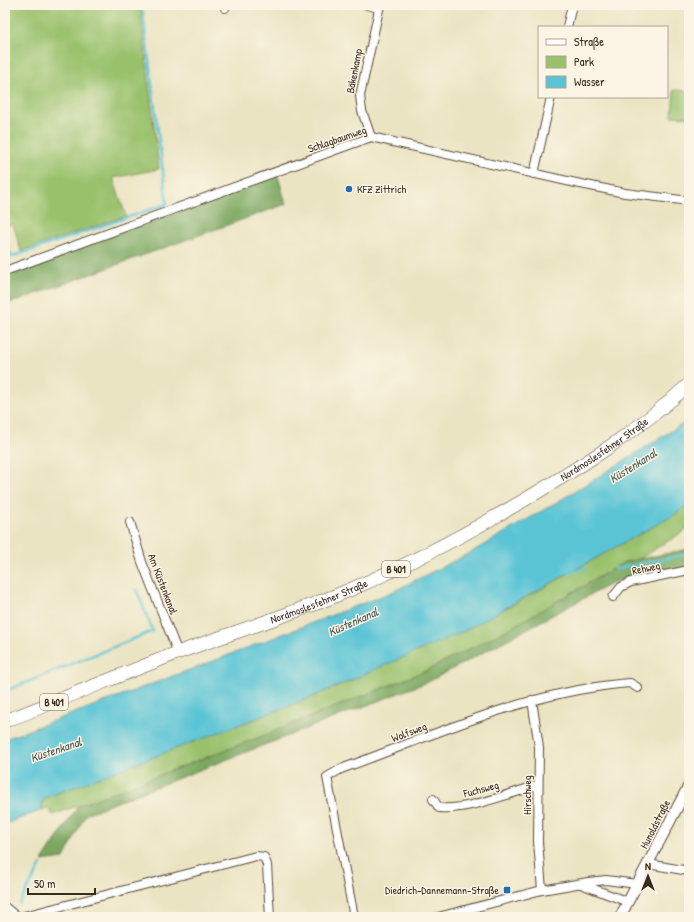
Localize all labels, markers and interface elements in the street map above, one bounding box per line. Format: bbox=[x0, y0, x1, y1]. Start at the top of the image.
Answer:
legend bbox=[538, 26, 668, 98]
text: Straße bbox=[574, 33, 604, 50]
street label: Bäkenkamp bbox=[343, 47, 365, 94]
text: Park bbox=[574, 53, 594, 70]
text: Wasser bbox=[574, 73, 605, 90]
street label: Schlagbaumweg bbox=[306, 122, 368, 156]
place label: KFZ Zittrich bbox=[357, 182, 407, 196]
marker: KFZ Zittrich bbox=[344, 184, 354, 194]
street label: Nordmoslesfehner Straße bbox=[557, 414, 651, 484]
water label: Küstenkanal bbox=[606, 444, 660, 487]
street label: Am Küstenkanal bbox=[145, 552, 181, 616]
street label: Rehweg bbox=[631, 558, 661, 578]
road number: B 401 bbox=[382, 561, 410, 577]
street label: Nordmoslesfehner Straße bbox=[268, 576, 370, 627]
water label: Küstenkanal bbox=[325, 603, 381, 640]
road number: B 401 bbox=[40, 694, 68, 710]
street label: Wolfsweg bbox=[389, 719, 429, 745]
water label: Küstenkanal bbox=[28, 733, 84, 766]
street label: Hirschweg bbox=[520, 775, 534, 815]
street label: Fuchsweg bbox=[461, 778, 500, 801]
street label: Hunoldstraße bbox=[637, 797, 674, 851]
north arrow bbox=[628, 856, 668, 896]
text: N bbox=[645, 859, 651, 873]
scale bar bbox=[28, 870, 95, 896]
text: 50 m bbox=[34, 875, 55, 892]
place label: Diedrich-Dannemann-Straße bbox=[385, 883, 500, 897]
marker: Diedrich-Dannemann-Straße bbox=[502, 885, 512, 895]

